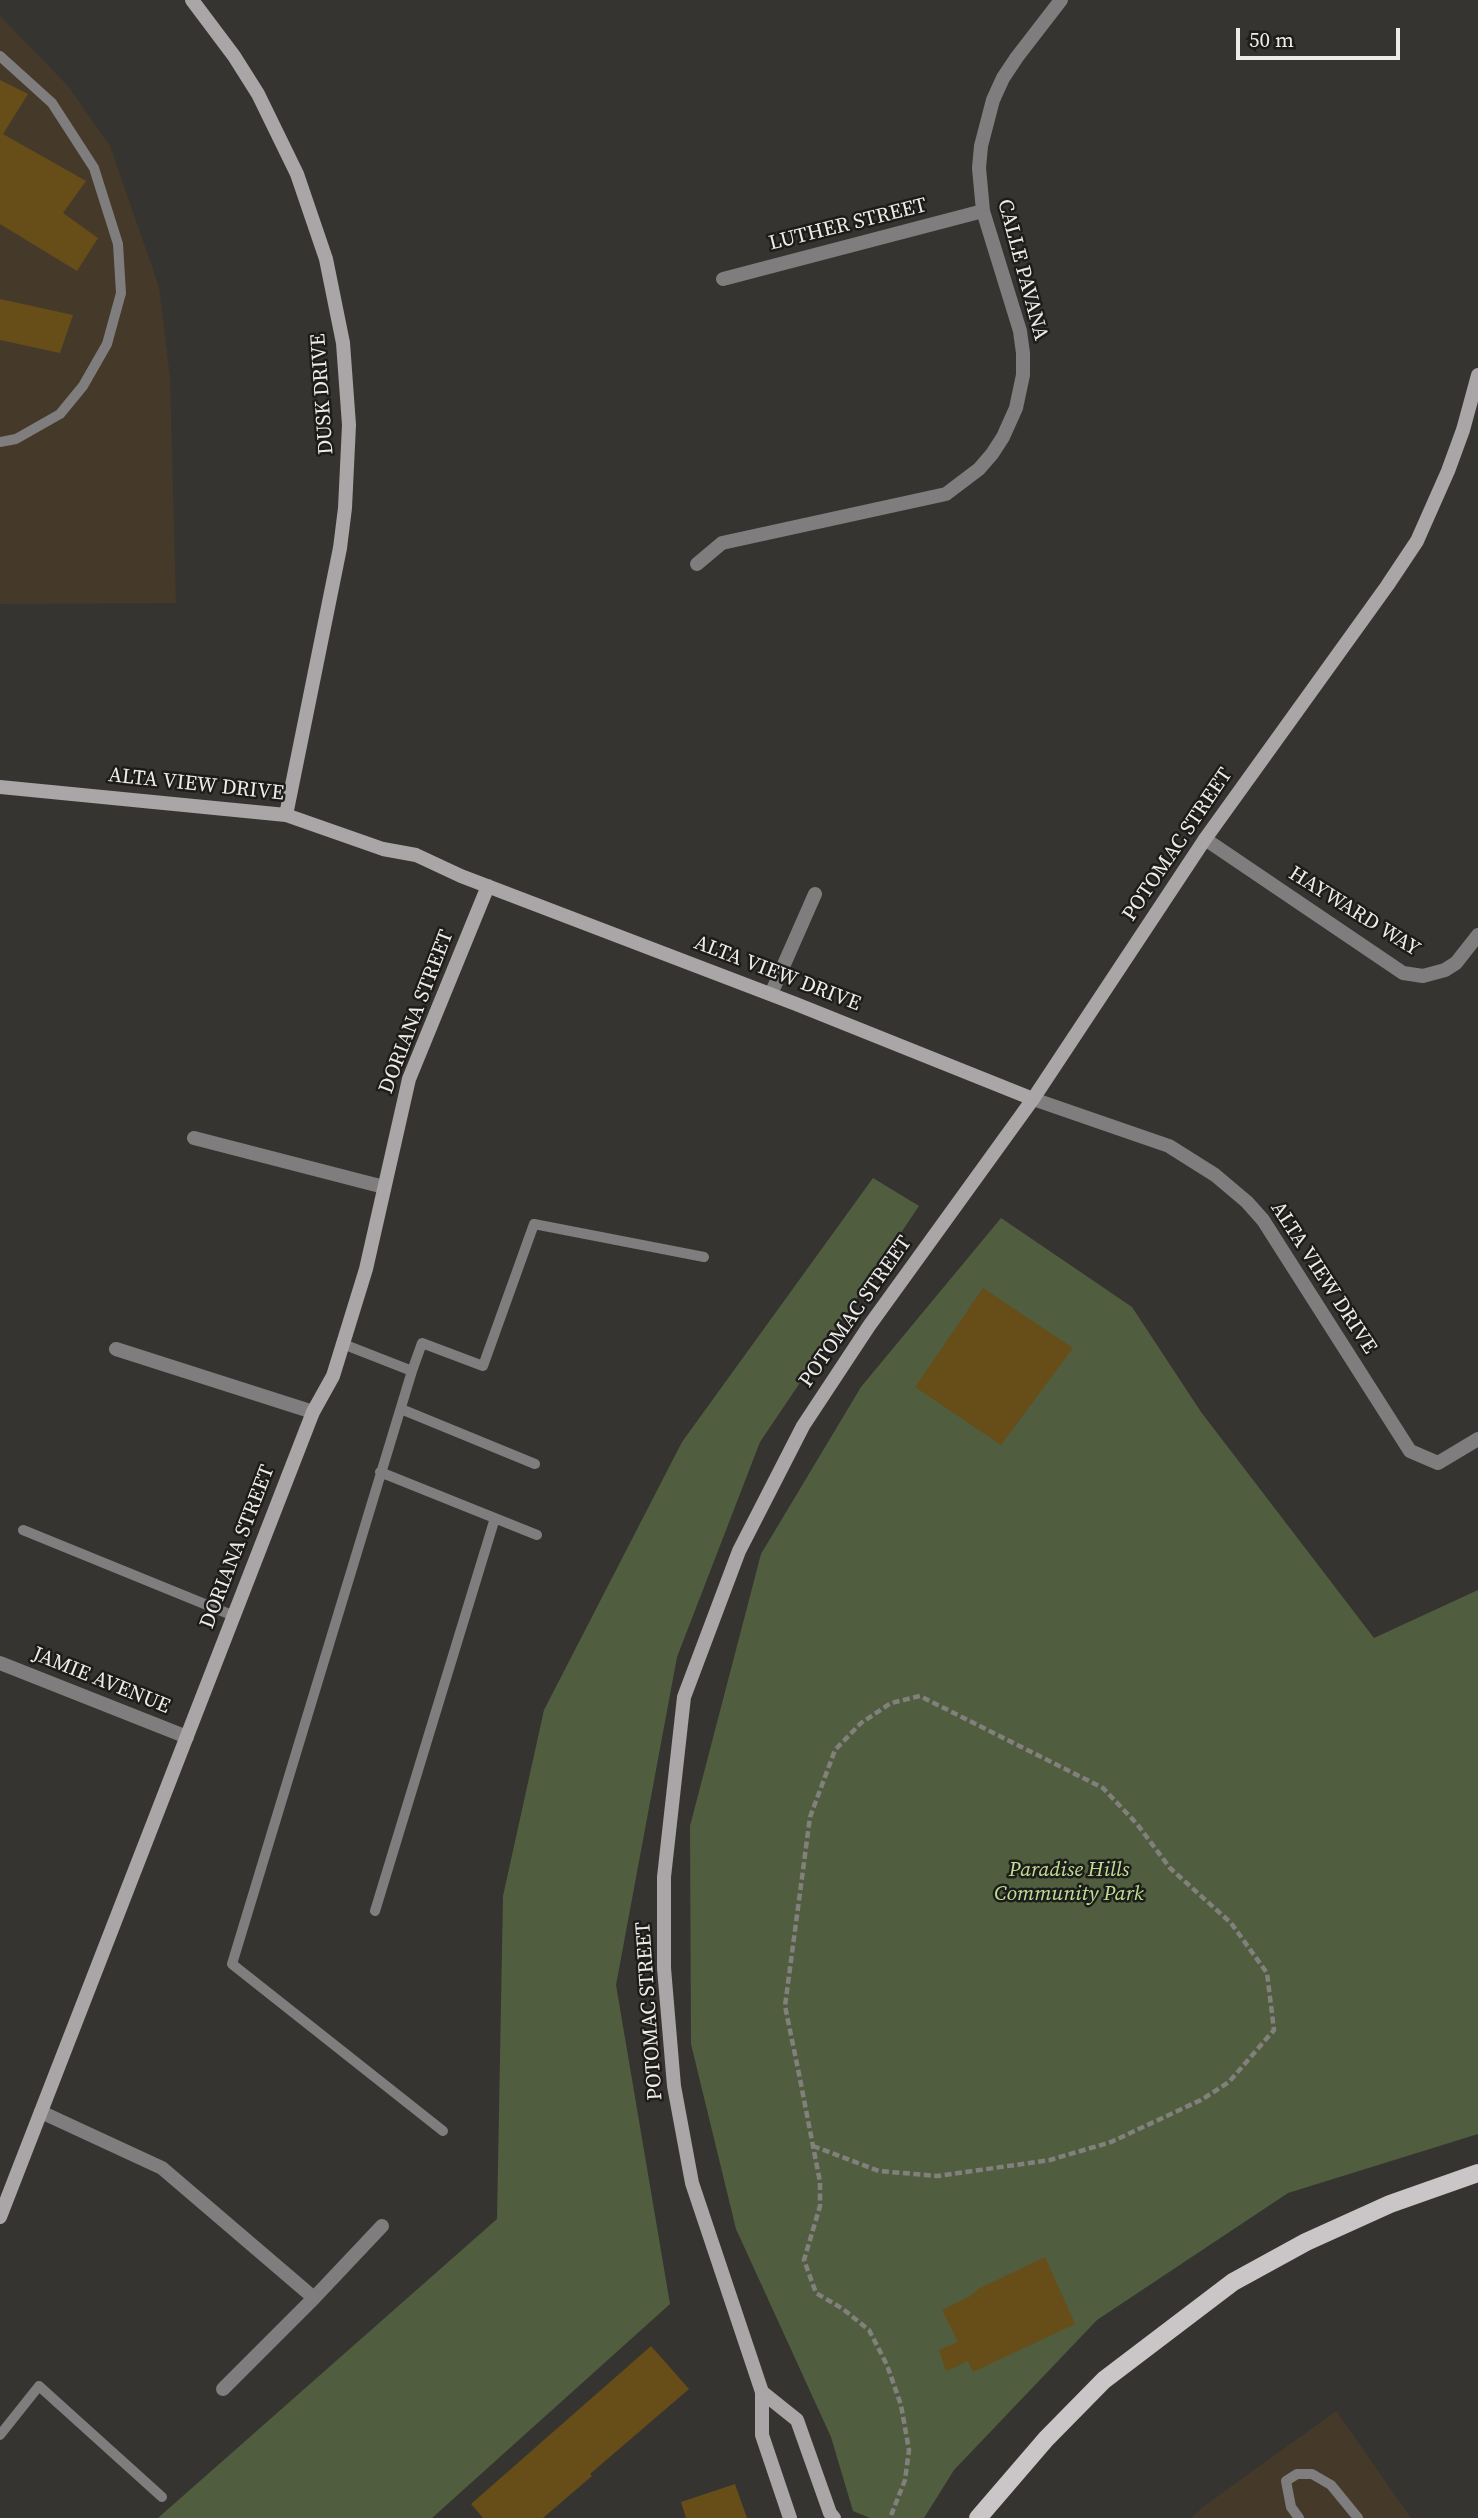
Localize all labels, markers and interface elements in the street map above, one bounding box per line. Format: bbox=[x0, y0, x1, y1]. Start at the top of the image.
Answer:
scale bar bbox=[1240, 14, 1404, 58]
text: 50 m bbox=[1249, 25, 1294, 54]
street label: LUTHER STREET bbox=[766, 193, 930, 257]
street label: CALLE PAVANA bbox=[991, 197, 1053, 343]
street label: DUSK DRIVE bbox=[306, 333, 340, 455]
street label: ALTA VIEW DRIVE bbox=[107, 763, 285, 807]
street label: POTOMAC STREET bbox=[1117, 764, 1239, 926]
street label: HAYWARD WAY bbox=[1284, 862, 1424, 962]
street label: DORIANA STREET bbox=[374, 927, 460, 1097]
street label: ALTA VIEW DRIVE bbox=[690, 931, 864, 1017]
street label: ALTA VIEW DRIVE bbox=[1264, 1197, 1382, 1359]
street label: POTOMAC STREET bbox=[794, 1231, 918, 1393]
street label: DORIANA STREET bbox=[195, 1462, 281, 1632]
street label: JAMIE AVENUE bbox=[29, 1642, 173, 1720]
park label: Paradise Hills Community Park bbox=[994, 1858, 1144, 1908]
street label: POTOMAC STREET bbox=[631, 1921, 669, 2101]

